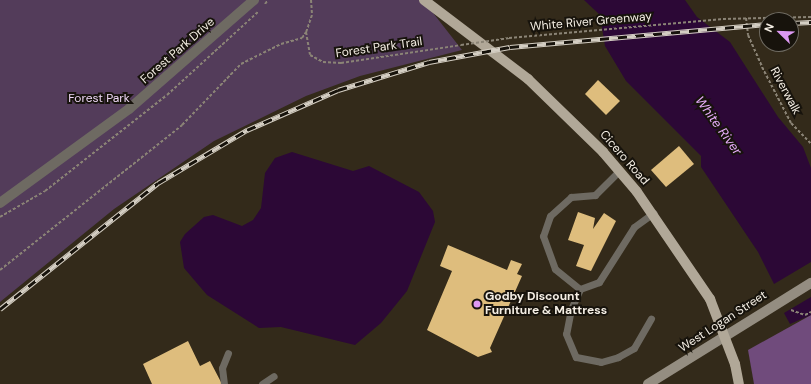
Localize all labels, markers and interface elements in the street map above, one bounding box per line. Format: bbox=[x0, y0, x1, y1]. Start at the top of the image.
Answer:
street label: White River Greenway bbox=[530, 10, 652, 34]
north arrow bbox=[759, 12, 799, 52]
street label: Forest Park Drive bbox=[138, 15, 218, 87]
text: N bbox=[761, 21, 777, 34]
street label: Forest Park Trail bbox=[335, 35, 423, 61]
street label: Riverwalk bbox=[767, 65, 803, 117]
park label: Forest Park bbox=[68, 92, 130, 106]
water label: White River bbox=[691, 93, 745, 159]
street label: Cicero Road bbox=[596, 128, 652, 188]
street label: West Logan Street bbox=[676, 288, 770, 356]
place label: Godby Discount Furniture & Mattress bbox=[485, 290, 607, 318]
marker: Godby Discount Furniture & Mattress bbox=[472, 299, 482, 309]

